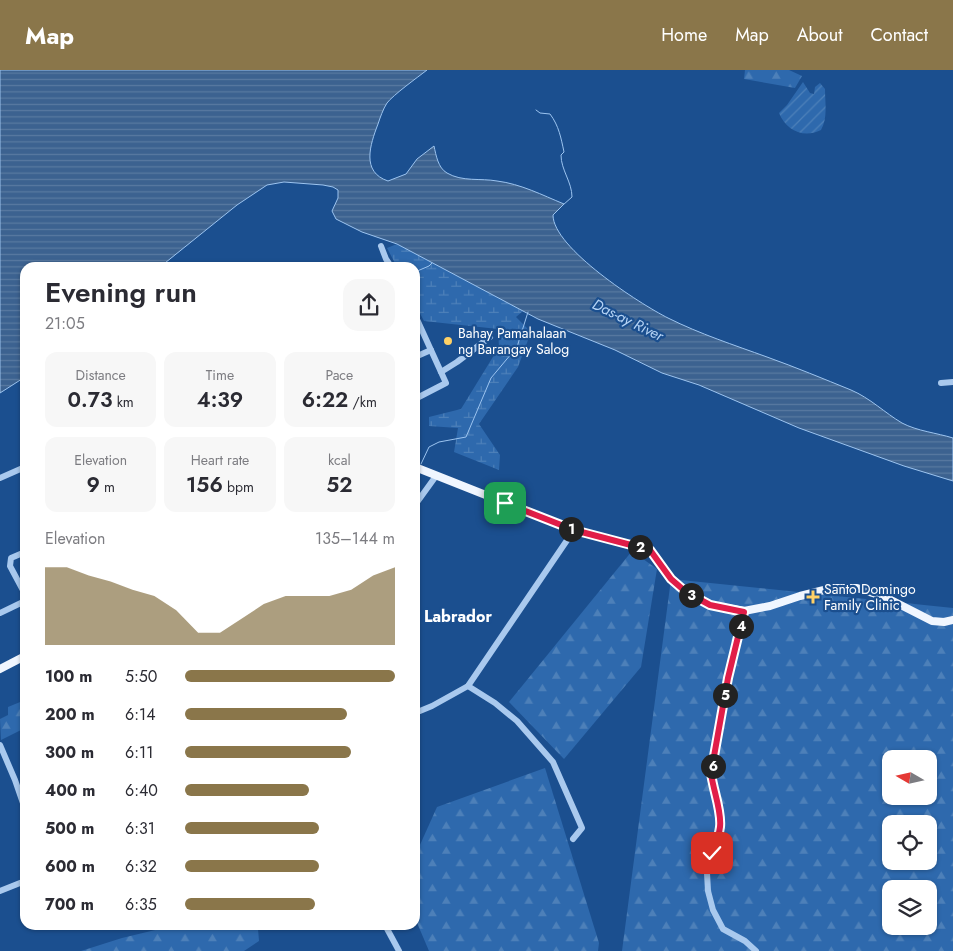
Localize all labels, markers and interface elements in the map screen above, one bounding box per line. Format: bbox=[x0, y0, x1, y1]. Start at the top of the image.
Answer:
text: Map bbox=[25, 18, 74, 53]
text: Home bbox=[661, 22, 707, 48]
text: Map bbox=[735, 22, 769, 48]
text: About bbox=[797, 22, 842, 48]
text: Contact bbox=[870, 22, 928, 48]
text: Evening run bbox=[45, 272, 197, 313]
button: share bbox=[343, 279, 395, 331]
water label: Das-ay River bbox=[589, 293, 668, 347]
text: 21:05 bbox=[45, 312, 85, 335]
place label: Bahay Pamahalaan ng Barangay Salog bbox=[458, 323, 569, 359]
marker: Bahay Pamahalaan ng Barangay Salog bbox=[442, 335, 454, 347]
text: Distance bbox=[76, 365, 126, 385]
text: Time bbox=[206, 365, 234, 385]
text: Pace bbox=[325, 365, 353, 385]
text: 0.73 bbox=[68, 385, 112, 415]
text: 4:39 bbox=[197, 385, 243, 415]
text: 6:22 bbox=[302, 385, 348, 415]
text: km bbox=[112, 392, 134, 412]
text: /km bbox=[348, 392, 377, 412]
text: Elevation bbox=[74, 450, 127, 470]
text: Heart rate bbox=[191, 450, 249, 470]
text: kcal bbox=[328, 450, 351, 470]
text: 9 bbox=[86, 470, 100, 500]
text: 156 bbox=[186, 470, 223, 500]
text: 52 bbox=[326, 470, 352, 500]
text: m bbox=[100, 477, 115, 497]
text: bpm bbox=[223, 477, 254, 497]
pin bbox=[484, 482, 526, 524]
icon: arrive bbox=[491, 489, 519, 517]
pin: 1 bbox=[558, 516, 584, 542]
text: 1 bbox=[568, 519, 575, 539]
text: Elevation bbox=[45, 527, 105, 550]
text: 135–144 m bbox=[315, 527, 395, 550]
pin: 2 bbox=[628, 534, 652, 560]
text: 2 bbox=[636, 537, 645, 557]
place label: Santo Domingo Family Clinic bbox=[824, 579, 916, 615]
pin: 3 bbox=[678, 582, 704, 608]
text: 3 bbox=[687, 585, 696, 605]
marker: Santo Domingo Family Clinic bbox=[806, 590, 820, 604]
district label: Labrador bbox=[424, 605, 492, 628]
pin: 4 bbox=[728, 614, 754, 638]
text: 4 bbox=[737, 616, 746, 636]
text: 100 m bbox=[45, 665, 92, 688]
text: 5:50 bbox=[125, 665, 157, 688]
pin: 5 bbox=[712, 682, 738, 708]
text: 5 bbox=[721, 685, 730, 705]
text: 200 m bbox=[45, 703, 95, 726]
text: 6:14 bbox=[125, 703, 156, 726]
text: 300 m bbox=[45, 741, 94, 764]
text: 6:11 bbox=[125, 741, 153, 764]
north arrow bbox=[882, 750, 938, 805]
map controls bbox=[882, 750, 937, 935]
pin: 6 bbox=[700, 754, 726, 778]
text: 6 bbox=[709, 756, 718, 776]
text: 400 m bbox=[45, 779, 95, 802]
text: 6:40 bbox=[125, 779, 158, 802]
button: locate bbox=[882, 815, 937, 870]
text: 500 m bbox=[45, 817, 94, 840]
text: 6:31 bbox=[125, 817, 155, 840]
pin bbox=[691, 832, 733, 874]
icon: check bbox=[698, 839, 726, 867]
text: 600 m bbox=[45, 855, 95, 878]
text: 6:32 bbox=[125, 855, 157, 878]
button: layers bbox=[882, 880, 937, 935]
text: 700 m bbox=[45, 893, 94, 916]
text: 6:35 bbox=[125, 893, 157, 916]

